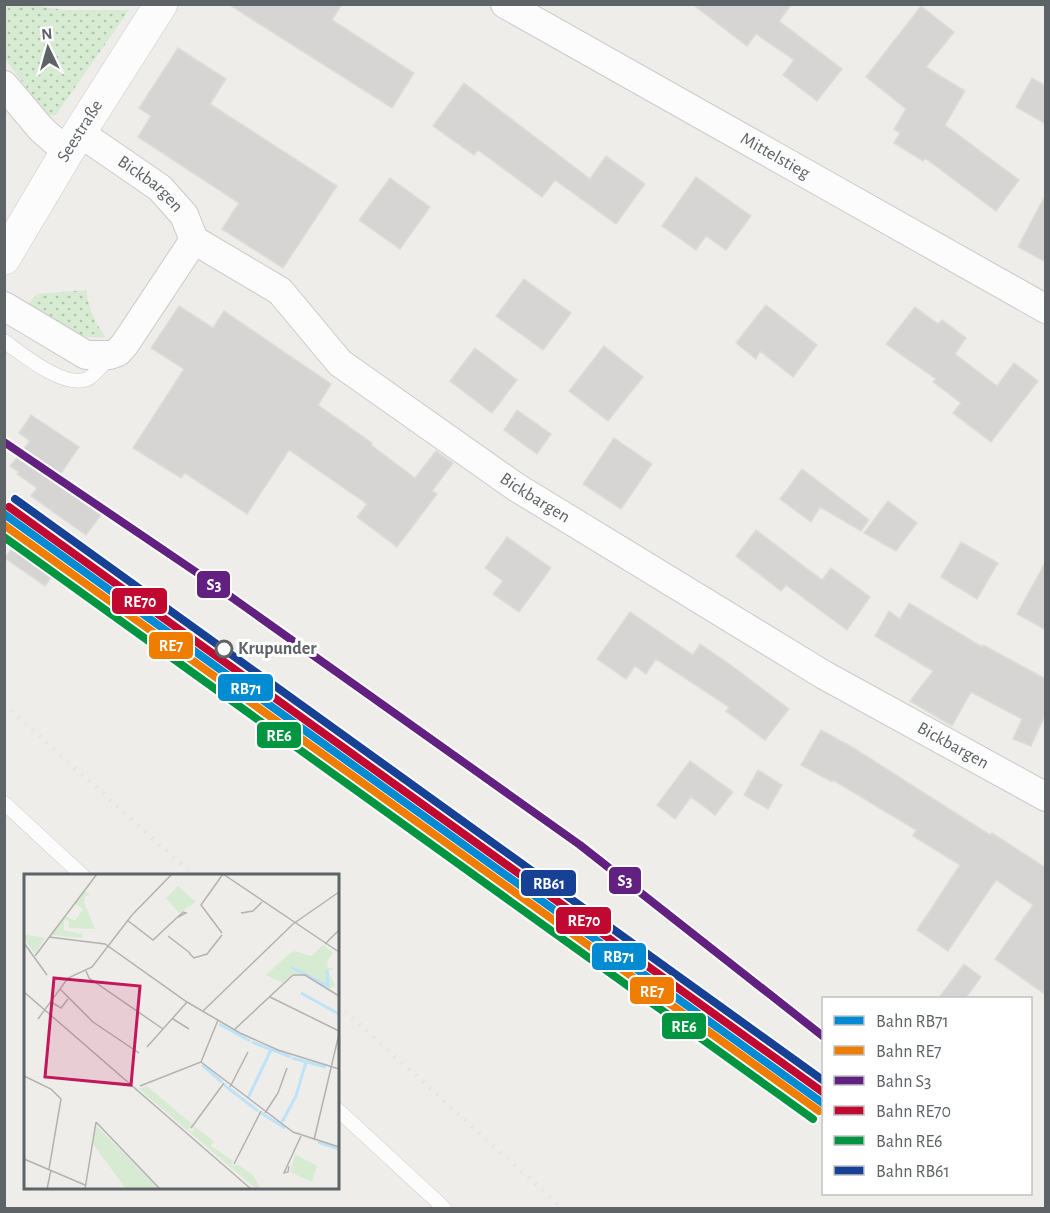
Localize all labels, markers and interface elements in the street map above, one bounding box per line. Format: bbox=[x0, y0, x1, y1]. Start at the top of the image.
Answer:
north arrow bbox=[18, 18, 78, 78]
text: N bbox=[41, 26, 53, 43]
street label: Seestraße bbox=[54, 97, 106, 165]
street label: Mittelstieg bbox=[737, 130, 813, 183]
street label: Bickbargen bbox=[114, 153, 186, 216]
street label: Bickbargen bbox=[496, 470, 573, 527]
line badge: S3 bbox=[196, 570, 231, 599]
text: S3 bbox=[207, 577, 222, 593]
line badge: RE70 bbox=[111, 587, 168, 615]
text: RE70 bbox=[124, 594, 156, 610]
line badge: RE7 bbox=[148, 631, 194, 660]
text: RE7 bbox=[159, 638, 183, 654]
marker: Krupunder bbox=[215, 640, 233, 658]
place label: Krupunder bbox=[238, 640, 317, 658]
line badge: RB71 bbox=[217, 673, 274, 702]
text: RB71 bbox=[230, 681, 262, 697]
street label: Bickbargen bbox=[914, 719, 992, 773]
line badge: RE6 bbox=[256, 721, 302, 749]
text: RE6 bbox=[266, 728, 292, 744]
line badge: S3 bbox=[608, 866, 642, 895]
line badge: RB61 bbox=[520, 869, 577, 897]
text: S3 bbox=[618, 873, 633, 889]
inset map bbox=[24, 874, 339, 1189]
text: RB61 bbox=[533, 876, 565, 892]
line badge: RE70 bbox=[555, 906, 612, 935]
text: RE70 bbox=[568, 913, 600, 929]
line badge: RB71 bbox=[591, 942, 647, 971]
text: RB71 bbox=[603, 949, 635, 965]
line badge: RE7 bbox=[629, 976, 675, 1005]
text: RE7 bbox=[640, 984, 664, 1000]
legend bbox=[822, 997, 1032, 1195]
line badge: RE6 bbox=[661, 1012, 707, 1040]
text: Bahn RB71 bbox=[876, 1013, 949, 1031]
text: RE6 bbox=[671, 1019, 697, 1035]
text: Bahn RE7 bbox=[876, 1043, 942, 1061]
text: Bahn S3 bbox=[876, 1073, 931, 1091]
text: Bahn RE70 bbox=[876, 1103, 951, 1121]
text: Bahn RE6 bbox=[876, 1133, 943, 1151]
text: Bahn RB61 bbox=[876, 1163, 950, 1181]

